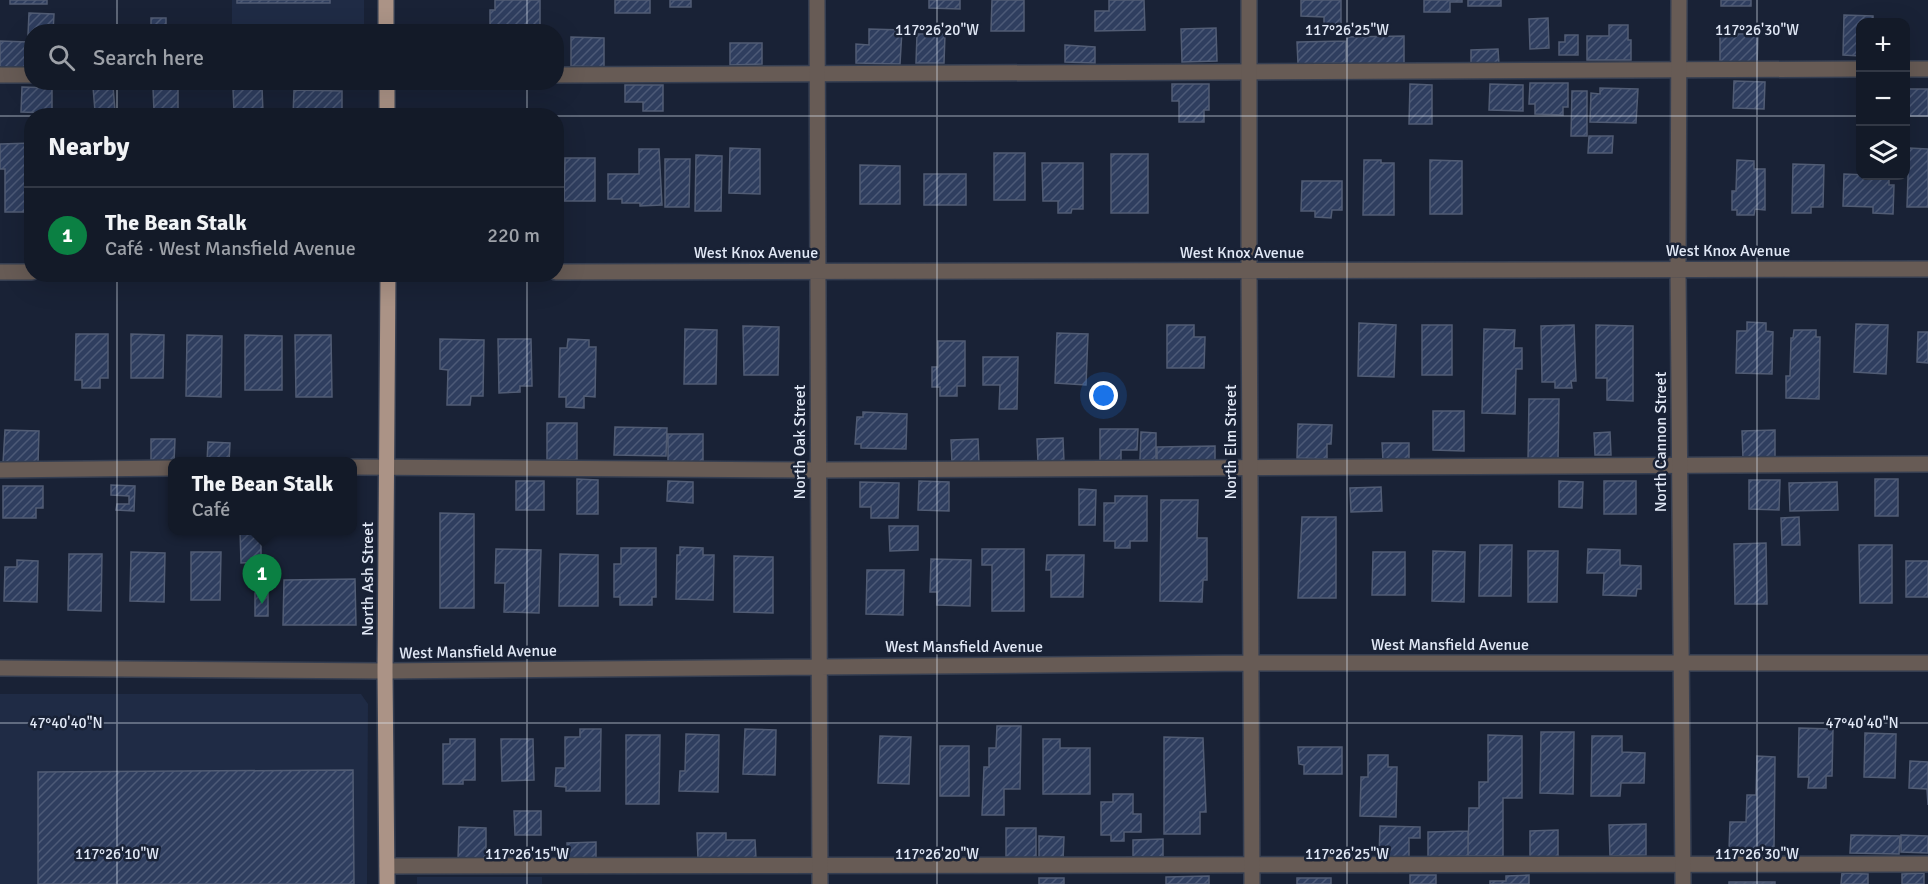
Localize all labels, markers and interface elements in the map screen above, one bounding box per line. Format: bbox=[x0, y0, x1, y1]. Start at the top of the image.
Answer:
map controls bbox=[1856, 18, 1910, 180]
button: + bbox=[1856, 18, 1910, 72]
text: 117°26'20"W bbox=[895, 21, 979, 39]
text: 117°26'25"W bbox=[1305, 21, 1389, 39]
text: 117°26'30"W bbox=[1715, 21, 1799, 39]
search box bbox=[24, 24, 564, 90]
icon: search bbox=[45, 41, 78, 74]
text: Search here bbox=[93, 44, 204, 71]
button: − bbox=[1856, 72, 1910, 126]
button: layers bbox=[1856, 126, 1910, 180]
text: Nearby bbox=[48, 131, 129, 163]
text: The Bean Stalk bbox=[105, 209, 247, 236]
text: 1 bbox=[62, 223, 73, 248]
text: 220 m bbox=[487, 223, 540, 248]
text: Café · West Mansfield Avenue bbox=[105, 236, 356, 261]
street label: West Knox Avenue bbox=[1666, 241, 1790, 261]
street label: West Knox Avenue bbox=[694, 243, 818, 263]
street label: West Knox Avenue bbox=[1180, 243, 1304, 263]
street label: North Cannon Street bbox=[1651, 371, 1671, 512]
your location bbox=[1089, 381, 1118, 410]
street label: North Oak Street bbox=[790, 384, 810, 499]
street label: North Elm Street bbox=[1221, 384, 1241, 499]
popup bbox=[168, 457, 357, 535]
text: The Bean Stalk bbox=[192, 470, 333, 497]
text: Café bbox=[192, 497, 230, 522]
street label: North Ash Street bbox=[358, 522, 378, 636]
pin: 1 bbox=[242, 554, 282, 604]
street label: West Mansfield Avenue bbox=[1371, 635, 1529, 655]
street label: West Mansfield Avenue bbox=[885, 637, 1043, 657]
street label: West Mansfield Avenue bbox=[399, 641, 557, 663]
text: 47°40'40"N bbox=[29, 714, 103, 732]
text: 47°40'40"N bbox=[1825, 714, 1899, 732]
text: 117°26'10"W bbox=[75, 845, 159, 863]
text: 117°26'15"W bbox=[485, 845, 569, 863]
text: 117°26'20"W bbox=[895, 845, 979, 863]
text: 117°26'25"W bbox=[1305, 845, 1389, 863]
text: 117°26'30"W bbox=[1715, 845, 1799, 863]

